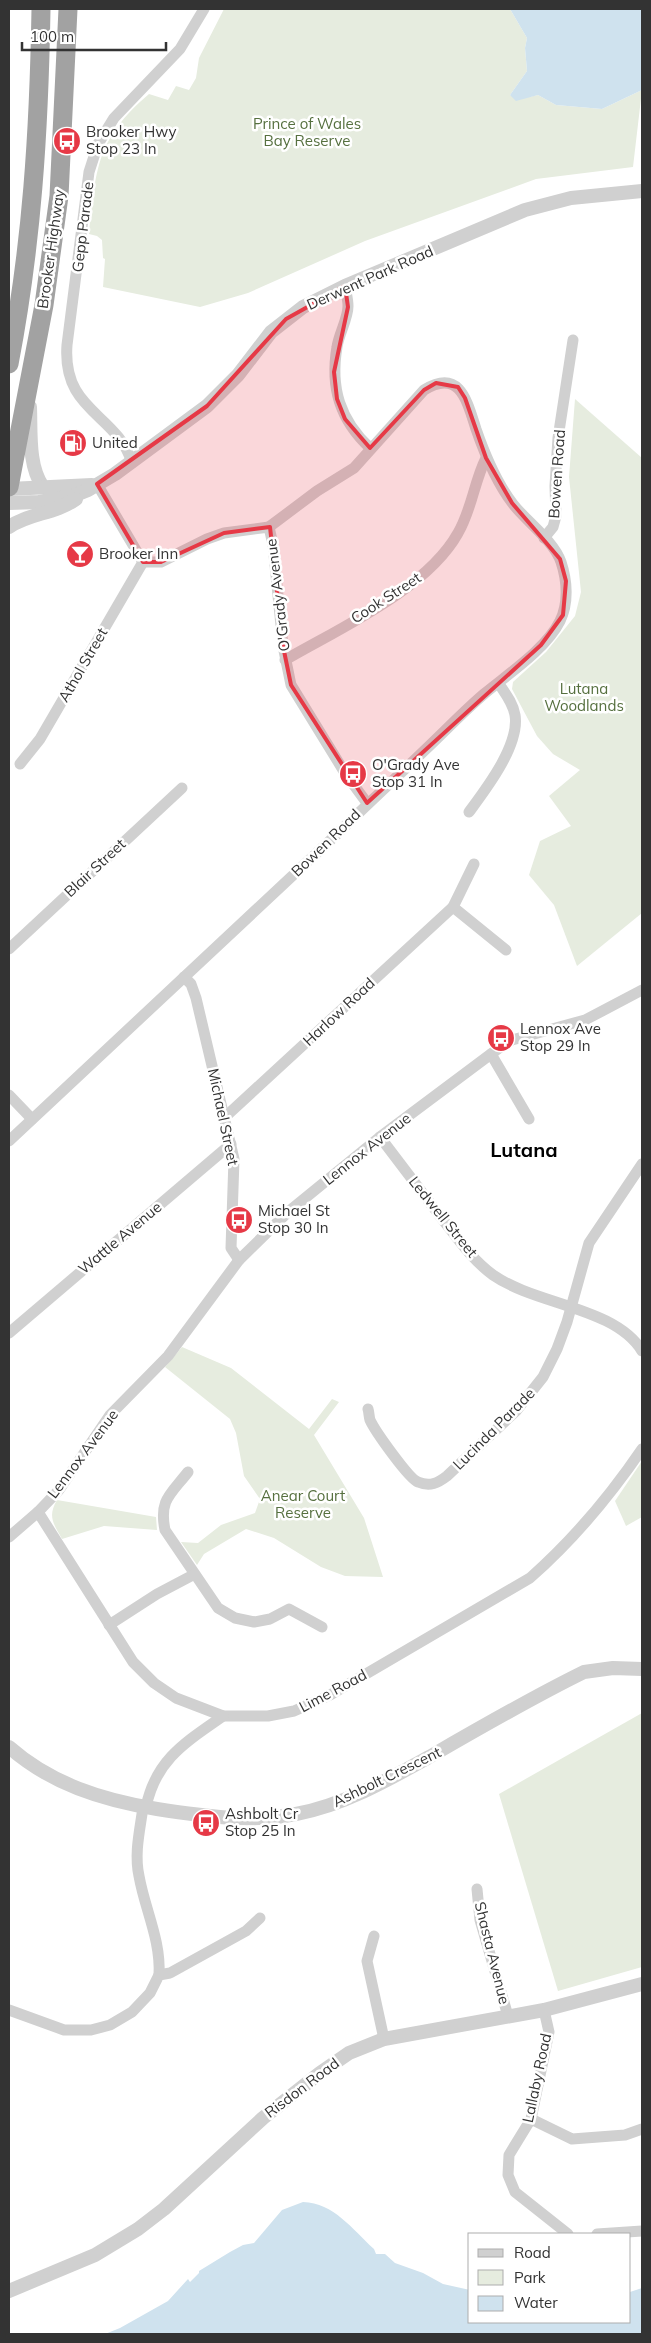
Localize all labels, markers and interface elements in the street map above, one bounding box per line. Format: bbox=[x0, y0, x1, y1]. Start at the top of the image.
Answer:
scale bar bbox=[22, 20, 166, 52]
text: 100 m bbox=[30, 27, 74, 46]
park label: Prince of Wales Bay Reserve bbox=[253, 114, 361, 150]
place label: Brooker Hwy Stop 23 In bbox=[86, 122, 176, 158]
bus stop icon: Brooker Hwy Stop 23 In bbox=[52, 126, 82, 156]
street label: Gepp Parade bbox=[68, 181, 97, 273]
street label: Brooker Highway bbox=[33, 188, 68, 310]
street label: Derwent Park Road bbox=[304, 241, 436, 314]
fuel station icon: United bbox=[58, 428, 88, 458]
street label: Bowen Road bbox=[544, 429, 569, 519]
place label: United bbox=[92, 433, 138, 452]
street label: O'Grady Avenue bbox=[261, 538, 294, 652]
bar icon: Brooker Inn bbox=[65, 539, 95, 569]
place label: Brooker Inn bbox=[99, 544, 178, 563]
street label: Cook Street bbox=[347, 568, 424, 627]
street label: Athol Street bbox=[54, 624, 111, 705]
park label: Lutana Woodlands bbox=[544, 679, 624, 715]
place label: O'Grady Ave Stop 31 In bbox=[372, 755, 460, 791]
bus stop icon: O'Grady Ave Stop 31 In bbox=[338, 759, 368, 789]
street label: Bowen Road bbox=[287, 805, 364, 880]
street label: Blair Street bbox=[60, 834, 129, 901]
street label: Harlow Road bbox=[299, 973, 379, 1050]
place label: Lennox Ave Stop 29 In bbox=[520, 1019, 601, 1055]
bus stop icon: Lennox Ave Stop 29 In bbox=[486, 1023, 516, 1053]
street label: Michael Street bbox=[204, 1067, 243, 1167]
street label: Lennox Avenue bbox=[319, 1108, 414, 1189]
district label: Lutana bbox=[490, 1137, 558, 1162]
street label: Ledwell Street bbox=[405, 1172, 482, 1261]
street label: Wattle Avenue bbox=[74, 1197, 165, 1278]
place label: Michael St Stop 30 In bbox=[258, 1201, 330, 1237]
bus stop icon: Michael St Stop 30 In bbox=[224, 1205, 254, 1235]
street label: Lucinda Parade bbox=[449, 1384, 539, 1474]
street label: Lennox Avenue bbox=[43, 1405, 122, 1502]
park label: Anear Court Reserve bbox=[261, 1486, 345, 1522]
street label: Lime Road bbox=[296, 1665, 370, 1716]
street label: Ashbolt Crescent bbox=[330, 1742, 444, 1811]
place label: Ashbolt Cr Stop 25 In bbox=[225, 1804, 299, 1840]
bus stop icon: Ashbolt Cr Stop 25 In bbox=[191, 1808, 221, 1838]
street label: Shasta Avenue bbox=[471, 1900, 514, 2006]
street label: Lallaby Road bbox=[518, 2031, 555, 2124]
street label: Risdon Road bbox=[261, 2053, 343, 2122]
legend bbox=[468, 2233, 631, 2323]
text: Road bbox=[514, 2243, 551, 2262]
text: Park bbox=[514, 2268, 546, 2287]
text: Water bbox=[514, 2293, 558, 2312]

